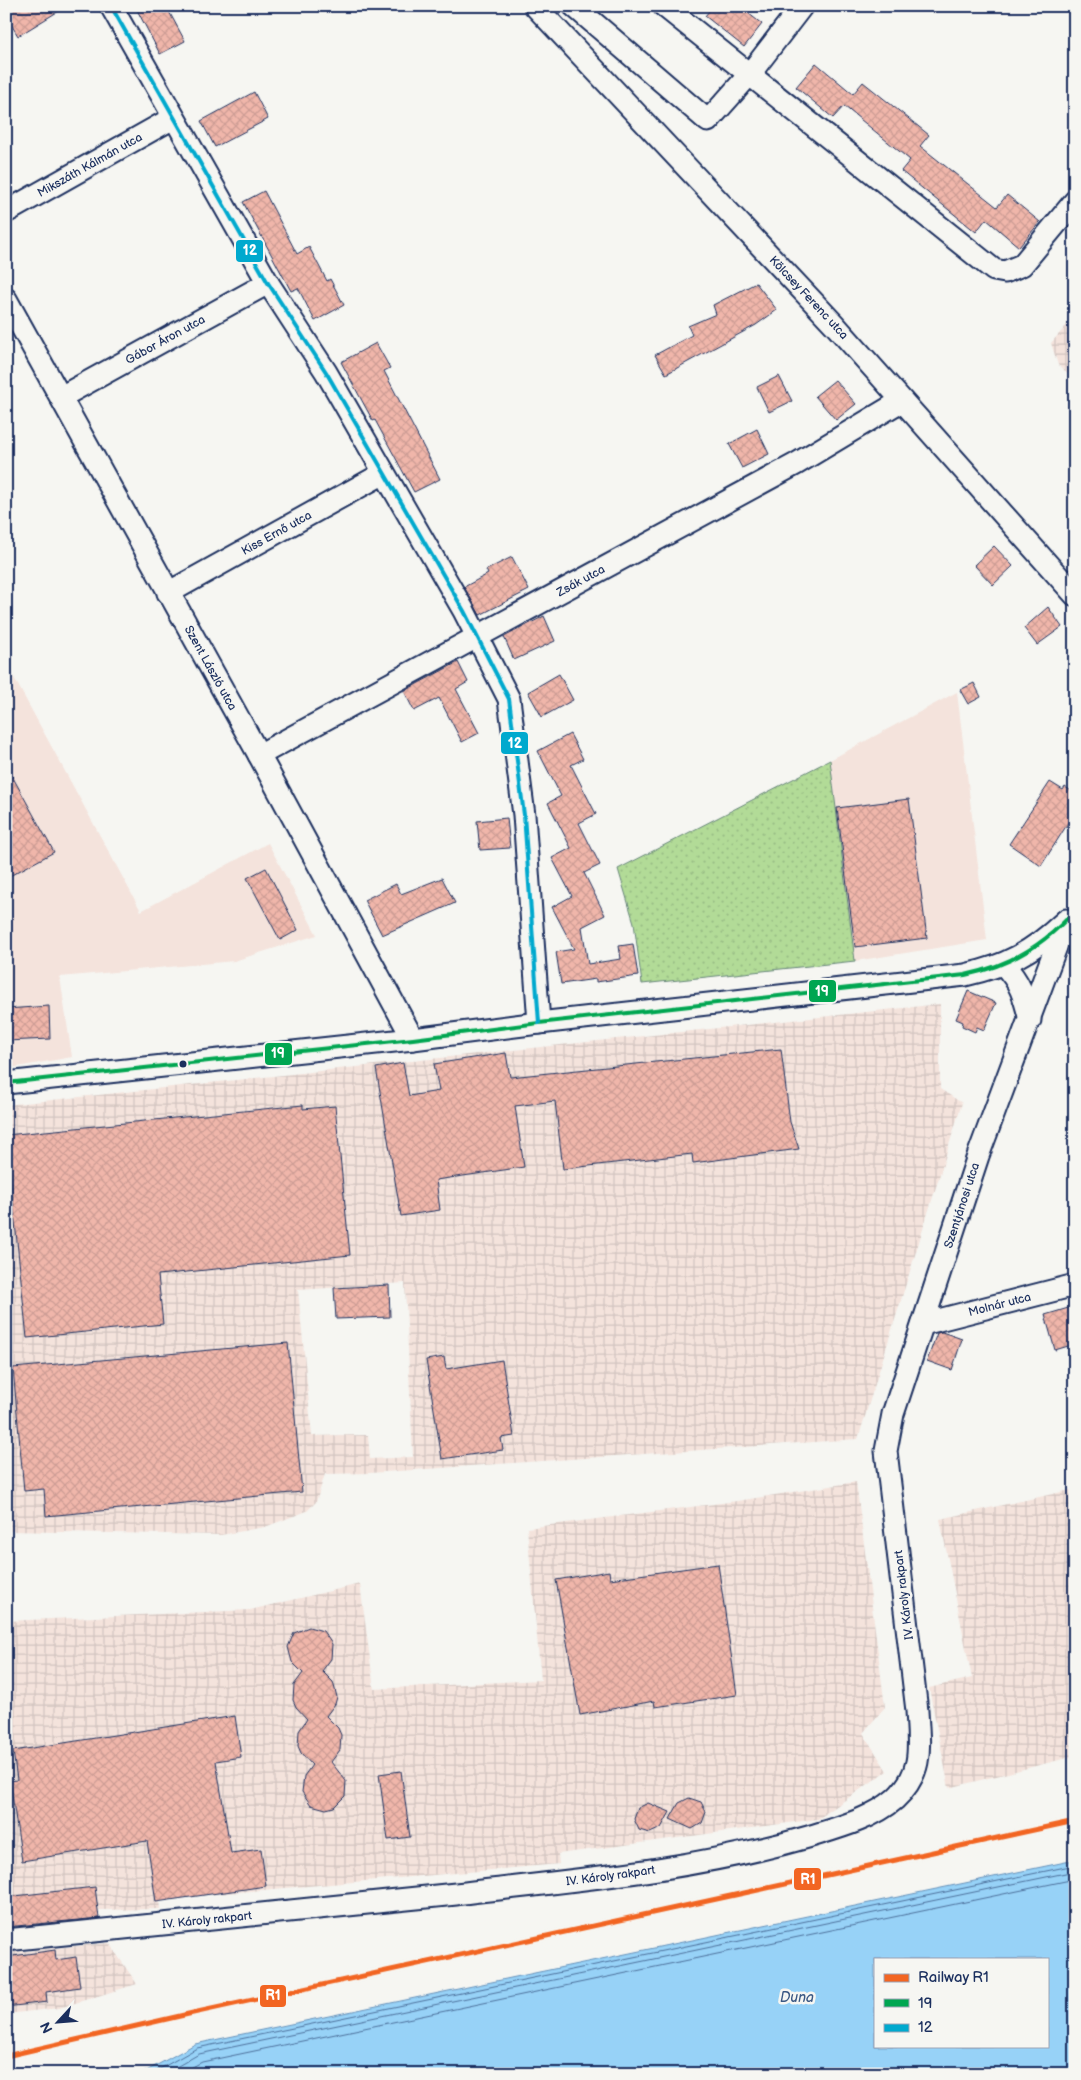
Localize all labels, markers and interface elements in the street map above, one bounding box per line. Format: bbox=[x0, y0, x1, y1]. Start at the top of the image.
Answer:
street label: Mikszáth Kálmán utca bbox=[35, 129, 145, 200]
line badge: 12 bbox=[235, 239, 264, 263]
text: 12 bbox=[243, 242, 258, 259]
street label: Kölcsey Ferenc utca bbox=[766, 253, 852, 343]
street label: Gábor Áron utca bbox=[123, 312, 208, 368]
street label: Kiss Ernő utca bbox=[239, 507, 314, 558]
street label: Zsák utca bbox=[553, 561, 608, 600]
street label: Szent László utca bbox=[181, 623, 240, 713]
line badge: 12 bbox=[500, 731, 529, 755]
text: 12 bbox=[508, 735, 523, 752]
line badge: 19 bbox=[808, 979, 837, 1003]
text: 19 bbox=[815, 983, 829, 1000]
line badge: 19 bbox=[264, 1042, 293, 1066]
text: 19 bbox=[271, 1045, 285, 1062]
unlabelled marker bbox=[178, 1059, 188, 1069]
street label: Szentjánosi utca bbox=[941, 1160, 983, 1250]
street label: Molnár utca bbox=[967, 1289, 1033, 1320]
street label: IV. Károly rakpart bbox=[891, 1549, 917, 1641]
street label: IV. Károly rakpart bbox=[565, 1862, 657, 1889]
line badge: R1 bbox=[793, 1867, 822, 1891]
text: R1 bbox=[800, 1871, 816, 1888]
street label: IV. Károly rakpart bbox=[161, 1908, 253, 1932]
legend bbox=[874, 1958, 1048, 2048]
text: Railway R1 bbox=[918, 1968, 989, 1987]
line badge: R1 bbox=[259, 1984, 287, 2008]
text: R1 bbox=[265, 1987, 281, 2004]
water label: Duna bbox=[780, 1989, 814, 2006]
text: 19 bbox=[918, 1994, 932, 2013]
north arrow bbox=[32, 1998, 82, 2048]
text: 12 bbox=[918, 2018, 933, 2037]
text: N bbox=[37, 2019, 57, 2036]

